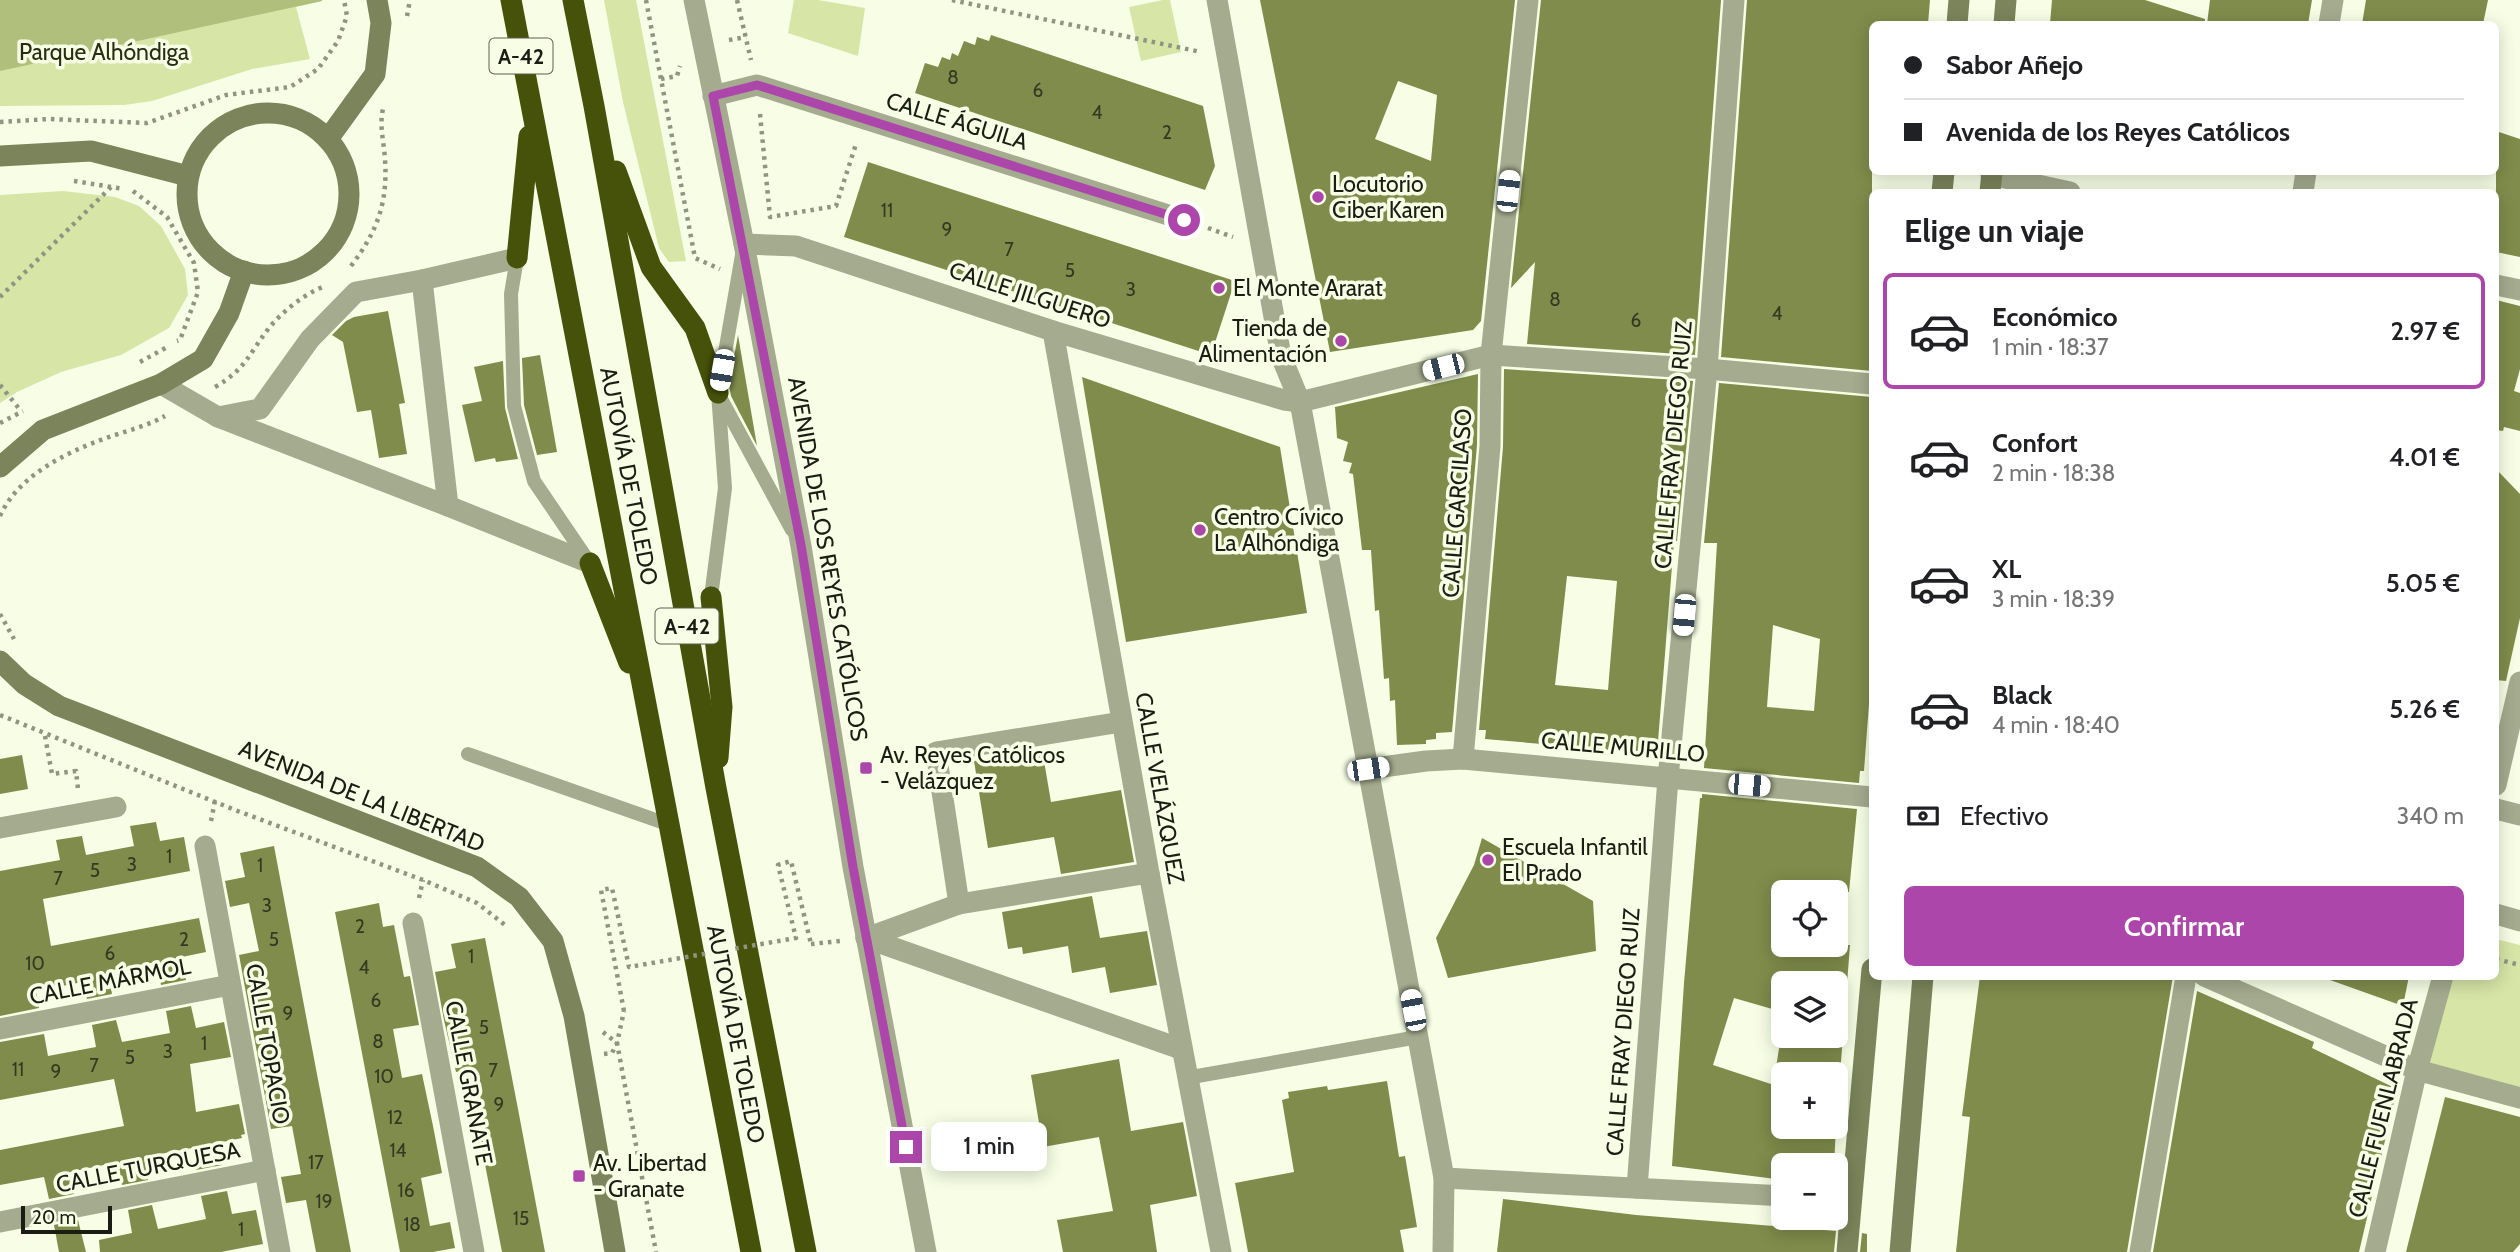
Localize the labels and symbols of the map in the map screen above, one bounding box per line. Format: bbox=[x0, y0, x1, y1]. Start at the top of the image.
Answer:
park label: Parque Alhóndiga bbox=[19, 38, 189, 66]
road number: A-42 bbox=[490, 38, 552, 74]
house number: 8 bbox=[947, 66, 959, 89]
house number: 6 bbox=[1033, 79, 1043, 102]
street label: CALLE ÁGUILA bbox=[883, 85, 1032, 156]
house number: 4 bbox=[1092, 101, 1103, 124]
house number: 2 bbox=[1162, 121, 1172, 144]
car bbox=[1496, 169, 1521, 213]
place label: Locutorio Ciber Karen bbox=[1332, 170, 1444, 224]
marker: Locutorio Ciber Karen bbox=[1310, 189, 1326, 205]
house number: 11 bbox=[881, 199, 893, 222]
route start bbox=[1168, 204, 1200, 236]
house number: 9 bbox=[942, 218, 952, 241]
house number: 7 bbox=[1004, 238, 1014, 261]
street label: CALLE JILGUERO bbox=[946, 256, 1114, 334]
house number: 5 bbox=[1065, 259, 1075, 282]
place label: El Monte Ararat bbox=[1233, 274, 1383, 302]
house number: 3 bbox=[1126, 278, 1136, 301]
marker: El Monte Ararat bbox=[1211, 280, 1227, 296]
house number: 8 bbox=[1549, 288, 1561, 311]
house number: 4 bbox=[1772, 302, 1783, 325]
house number: 6 bbox=[1631, 309, 1641, 332]
place label: Tienda de Alimentación bbox=[1198, 314, 1327, 368]
street label: CALLE FRAY DIEGO RUIZ bbox=[1648, 320, 1698, 570]
marker: Tienda de Alimentación bbox=[1333, 333, 1349, 349]
car bbox=[709, 347, 736, 393]
car bbox=[1421, 352, 1466, 382]
street label: AUTOVÍA DE TOLEDO bbox=[594, 364, 665, 587]
street label: AVENIDA DE LOS REYES CATÓLICOS bbox=[782, 375, 874, 743]
street label: CALLE GARCILASO bbox=[1436, 407, 1478, 599]
place label: Centro Cívico La Alhóndiga bbox=[1214, 503, 1344, 557]
marker: Centro Cívico La Alhóndiga bbox=[1192, 522, 1208, 538]
car bbox=[1672, 593, 1697, 637]
road number: A-42 bbox=[656, 608, 718, 644]
street label: CALLE VELÁZQUEZ bbox=[1129, 690, 1192, 886]
street label: CALLE MURILLO bbox=[1540, 726, 1706, 768]
street label: AVENIDA DE LA LIBERTAD bbox=[235, 734, 489, 858]
place label: Av. Reyes Católicos - Velázquez bbox=[880, 741, 1065, 795]
car bbox=[1346, 756, 1391, 782]
marker: Av. Reyes Católicos - Velázquez bbox=[858, 760, 874, 776]
car bbox=[1728, 773, 1771, 797]
place label: Escuela Infantil El Prado bbox=[1502, 833, 1648, 887]
house number: 1 bbox=[166, 845, 172, 868]
marker: Escuela Infantil El Prado bbox=[1480, 852, 1496, 868]
house number: 3 bbox=[127, 853, 137, 876]
house number: 1 bbox=[257, 854, 263, 877]
house number: 5 bbox=[90, 859, 100, 882]
house number: 7 bbox=[53, 867, 63, 890]
house number: 3 bbox=[262, 894, 272, 917]
street label: CALLE FRAY DIEGO RUIZ bbox=[1600, 907, 1646, 1157]
house number: 2 bbox=[355, 915, 365, 938]
street label: AUTOVÍA DE TOLEDO bbox=[701, 922, 772, 1145]
house number: 2 bbox=[179, 928, 189, 951]
house number: 5 bbox=[269, 928, 279, 951]
house number: 6 bbox=[105, 942, 115, 965]
house number: 1 bbox=[468, 945, 474, 968]
street label: CALLE MÁRMOL bbox=[27, 951, 194, 1010]
house number: 10 bbox=[25, 952, 45, 975]
house number: 4 bbox=[359, 956, 370, 979]
street label: CALLE TOPACIO bbox=[240, 961, 296, 1127]
car bbox=[1399, 987, 1428, 1033]
house number: 6 bbox=[371, 989, 381, 1012]
street label: CALLE FUENLABRADA bbox=[2342, 995, 2424, 1221]
street label: CALLE GRANATE bbox=[439, 998, 499, 1168]
house number: 9 bbox=[283, 1002, 293, 1025]
house number: 5 bbox=[479, 1016, 489, 1039]
house number: 8 bbox=[372, 1030, 384, 1053]
house number: 1 bbox=[201, 1032, 207, 1055]
house number: 3 bbox=[163, 1040, 173, 1063]
house number: 5 bbox=[125, 1046, 135, 1069]
house number: 7 bbox=[89, 1054, 99, 1077]
house number: 11 bbox=[12, 1058, 24, 1081]
house number: 7 bbox=[488, 1059, 498, 1082]
house number: 9 bbox=[51, 1060, 61, 1083]
house number: 10 bbox=[374, 1065, 394, 1088]
house number: 9 bbox=[494, 1093, 504, 1116]
house number: 12 bbox=[387, 1106, 403, 1129]
callout: 1 min bbox=[930, 1122, 1046, 1172]
route end bbox=[890, 1131, 922, 1163]
street label: CALLE TURQUESA bbox=[54, 1135, 242, 1199]
house number: 14 bbox=[389, 1139, 407, 1162]
place label: Av. Libertad - Granate bbox=[593, 1149, 707, 1203]
house number: 17 bbox=[308, 1151, 324, 1174]
marker: Av. Libertad - Granate bbox=[571, 1168, 587, 1184]
house number: 16 bbox=[398, 1179, 415, 1202]
house number: 19 bbox=[316, 1190, 333, 1213]
scale bar bbox=[21, 1203, 112, 1235]
house number: 15 bbox=[513, 1207, 529, 1230]
house number: 18 bbox=[403, 1213, 421, 1236]
house number: 1 bbox=[238, 1218, 244, 1241]

